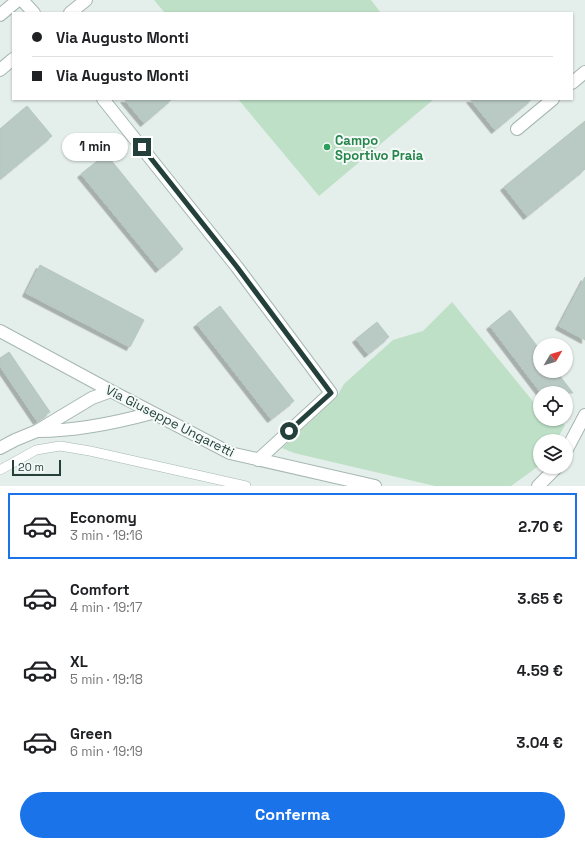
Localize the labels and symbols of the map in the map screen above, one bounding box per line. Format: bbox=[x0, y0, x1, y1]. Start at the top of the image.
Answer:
place label: Campo Sportivo Praia bbox=[335, 132, 424, 164]
callout: 1 min bbox=[62, 133, 128, 161]
route end bbox=[133, 138, 151, 156]
marker: Campo Sportivo Praia bbox=[322, 142, 332, 152]
north arrow bbox=[533, 338, 573, 378]
street label: Via Giuseppe Ungaretti bbox=[103, 381, 237, 461]
route start bbox=[280, 422, 298, 440]
scale bar bbox=[12, 458, 61, 477]

